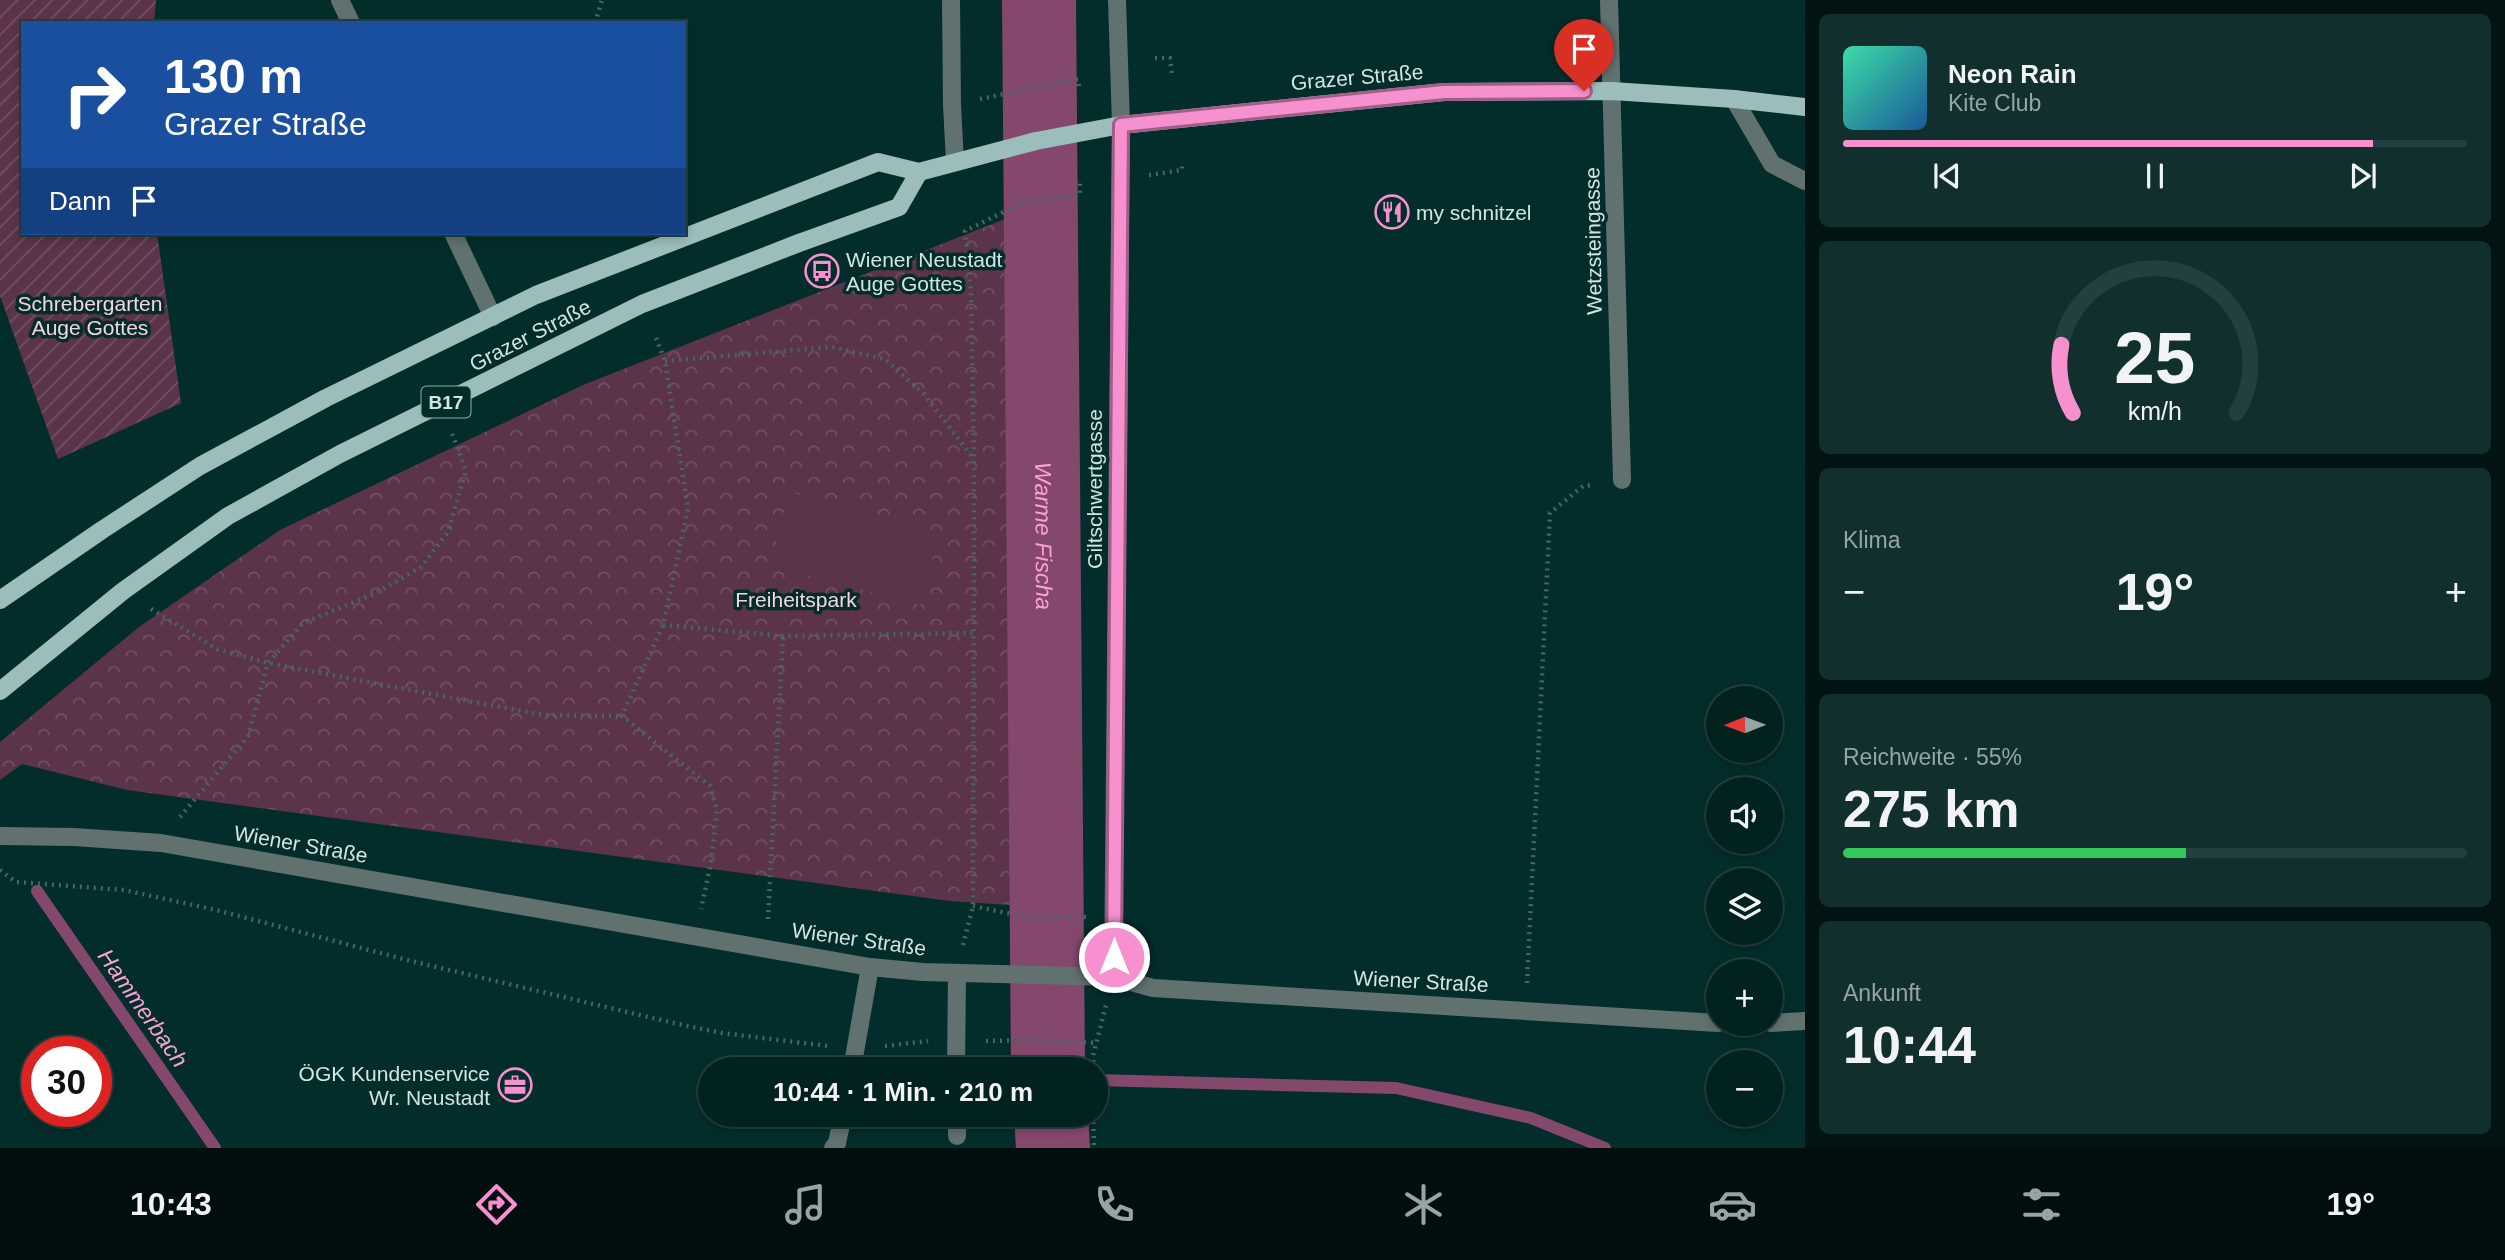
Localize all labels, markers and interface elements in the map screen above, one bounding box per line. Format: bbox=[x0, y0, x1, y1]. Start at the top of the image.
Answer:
pin bbox=[1554, 19, 1614, 91]
icon: arrive bbox=[1565, 30, 1603, 68]
icon: right bbox=[49, 49, 140, 140]
text: 130 m bbox=[164, 49, 303, 103]
text: Neon Rain bbox=[1948, 59, 2077, 89]
street label: Grazer Straße bbox=[1290, 60, 1424, 94]
text: Kite Club bbox=[1948, 90, 2041, 116]
text: Grazer Straße bbox=[164, 106, 367, 142]
icon: previous bbox=[1928, 157, 1966, 195]
icon: pause bbox=[2136, 157, 2174, 195]
icon: next bbox=[2344, 157, 2382, 195]
street label: Wetzsteingasse bbox=[1580, 167, 1606, 315]
icon: arrive bbox=[125, 182, 163, 220]
text: Dann bbox=[49, 186, 111, 216]
restaurant icon: my schnitzel bbox=[1373, 193, 1411, 231]
place label: my schnitzel bbox=[1416, 201, 1532, 224]
place label: Wiener Neustadt Auge Gottes bbox=[846, 248, 1003, 295]
bus stop icon: Wiener Neustadt Auge Gottes bbox=[803, 252, 841, 290]
park label: Schrebergarten Auge Gottes bbox=[18, 292, 162, 339]
street label: Grazer Straße bbox=[466, 295, 594, 375]
text: 25 bbox=[2115, 318, 2195, 399]
road number: B17 bbox=[422, 386, 471, 418]
text: km/h bbox=[2128, 397, 2182, 425]
street label: Giltschwertgasse bbox=[1083, 409, 1106, 569]
water label: Warme Fischa bbox=[1030, 462, 1057, 610]
text: Klima bbox=[1843, 527, 1901, 553]
text: 19° bbox=[2116, 563, 2194, 621]
text: − bbox=[1843, 571, 1865, 613]
text: + bbox=[2445, 571, 2467, 613]
park label: Freiheitspark bbox=[735, 588, 857, 611]
north arrow bbox=[1706, 686, 1783, 763]
map controls bbox=[1706, 686, 1783, 1127]
text: Reichweite · 55% bbox=[1843, 744, 2022, 770]
button: sound bbox=[1706, 777, 1783, 854]
text: 275 km bbox=[1843, 780, 2019, 838]
street label: Wiener Straße bbox=[232, 821, 370, 867]
button: layers bbox=[1706, 868, 1783, 945]
street label: Wiener Straße bbox=[790, 918, 928, 960]
position arrow bbox=[1077, 920, 1151, 994]
water label: Hammerbach bbox=[93, 944, 193, 1072]
button: + bbox=[1706, 959, 1783, 1036]
street label: Wiener Straße bbox=[1353, 966, 1489, 996]
text: Ankunft bbox=[1843, 980, 1921, 1006]
text: 10:44 bbox=[1843, 1016, 1976, 1074]
speed limit sign: 30 bbox=[21, 1036, 112, 1127]
button: − bbox=[1706, 1050, 1783, 1127]
place label: ÖGK Kundenservice Wr. Neustadt bbox=[299, 1062, 490, 1109]
office icon: ÖGK Kundenservice Wr. Neustadt bbox=[496, 1066, 534, 1104]
text: 10:44 · 1 Min. · 210 m bbox=[773, 1077, 1033, 1107]
icon: directions bbox=[472, 1180, 521, 1229]
icon: music bbox=[781, 1180, 830, 1229]
icon: phone bbox=[1090, 1180, 1139, 1229]
icon: climate bbox=[1399, 1180, 1448, 1229]
icon: car bbox=[1708, 1180, 1757, 1229]
icon: filters bbox=[2017, 1180, 2066, 1229]
text: 10:43 bbox=[130, 1186, 212, 1222]
text: 19° bbox=[2327, 1186, 2375, 1222]

